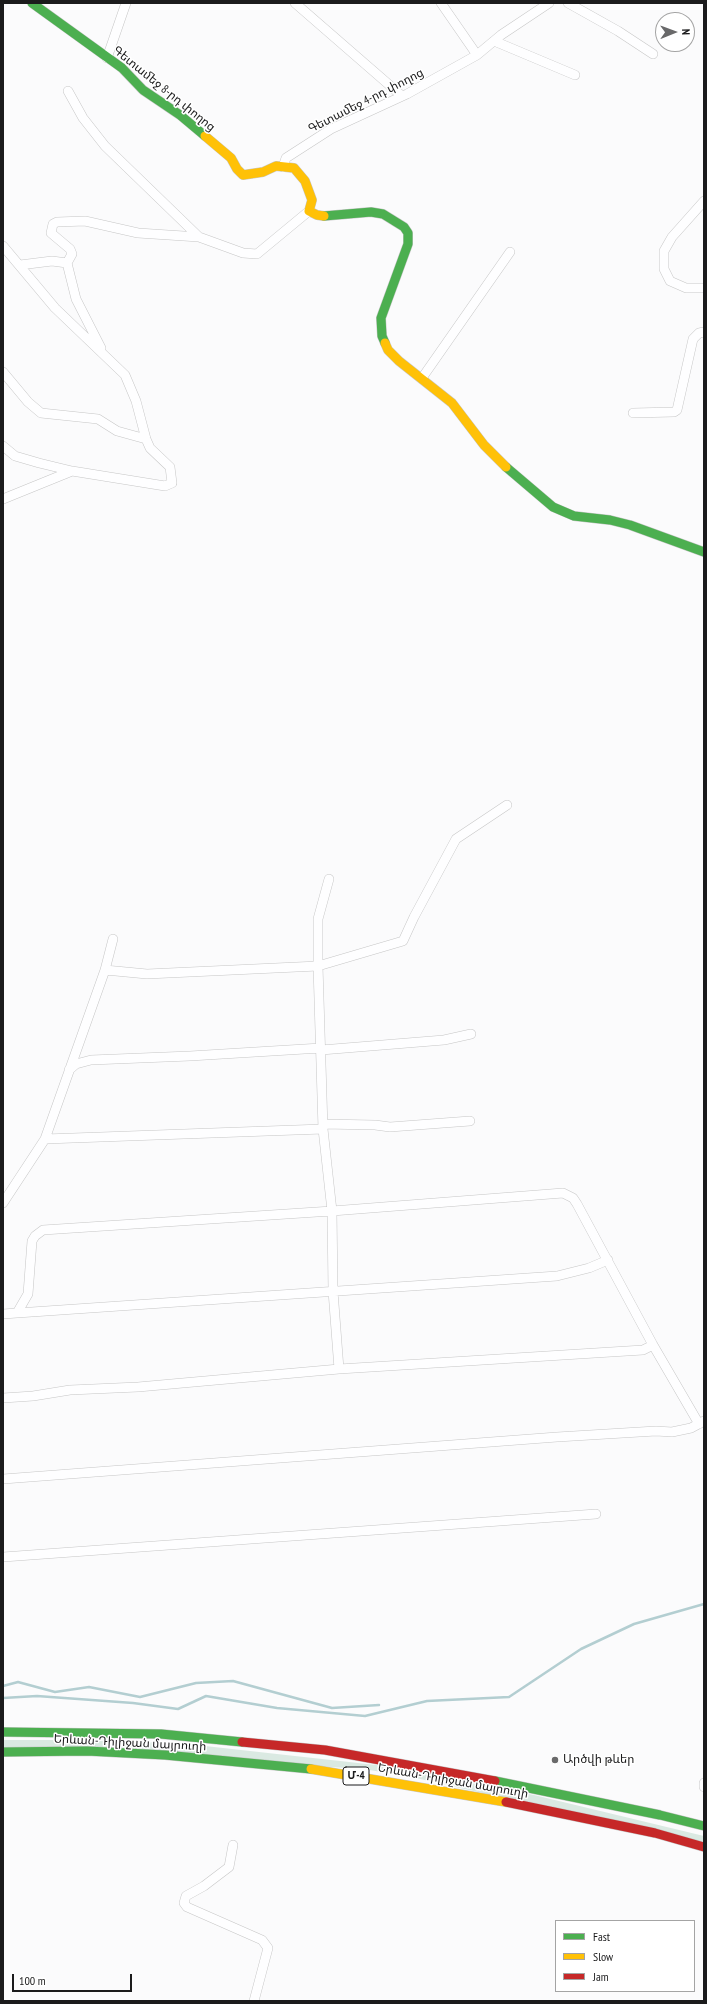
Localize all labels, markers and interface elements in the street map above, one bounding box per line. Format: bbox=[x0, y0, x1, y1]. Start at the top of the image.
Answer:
north arrow bbox=[655, 12, 695, 52]
text: N bbox=[679, 29, 693, 35]
street label: Գետամեջ 8-րդ փողոց bbox=[110, 43, 218, 135]
street label: Գետամեջ 4-րդ փողոց bbox=[306, 66, 426, 136]
street label: Երևան-Դիլիջան մայրուղի bbox=[53, 1732, 207, 1754]
place label: Արծվի թևեր bbox=[563, 1753, 634, 1767]
marker: Արծվի թևեր bbox=[550, 1755, 560, 1765]
street label: Երևան-Դիլիջան մայրուղի bbox=[376, 1761, 530, 1801]
road number: Մ-4 bbox=[343, 1767, 369, 1785]
legend bbox=[555, 1920, 695, 1992]
text: Fast bbox=[593, 1929, 610, 1944]
text: Slow bbox=[593, 1949, 613, 1964]
scale bar bbox=[14, 1966, 134, 1992]
text: Jam bbox=[593, 1969, 609, 1984]
text: 100 m bbox=[19, 1973, 46, 1988]

